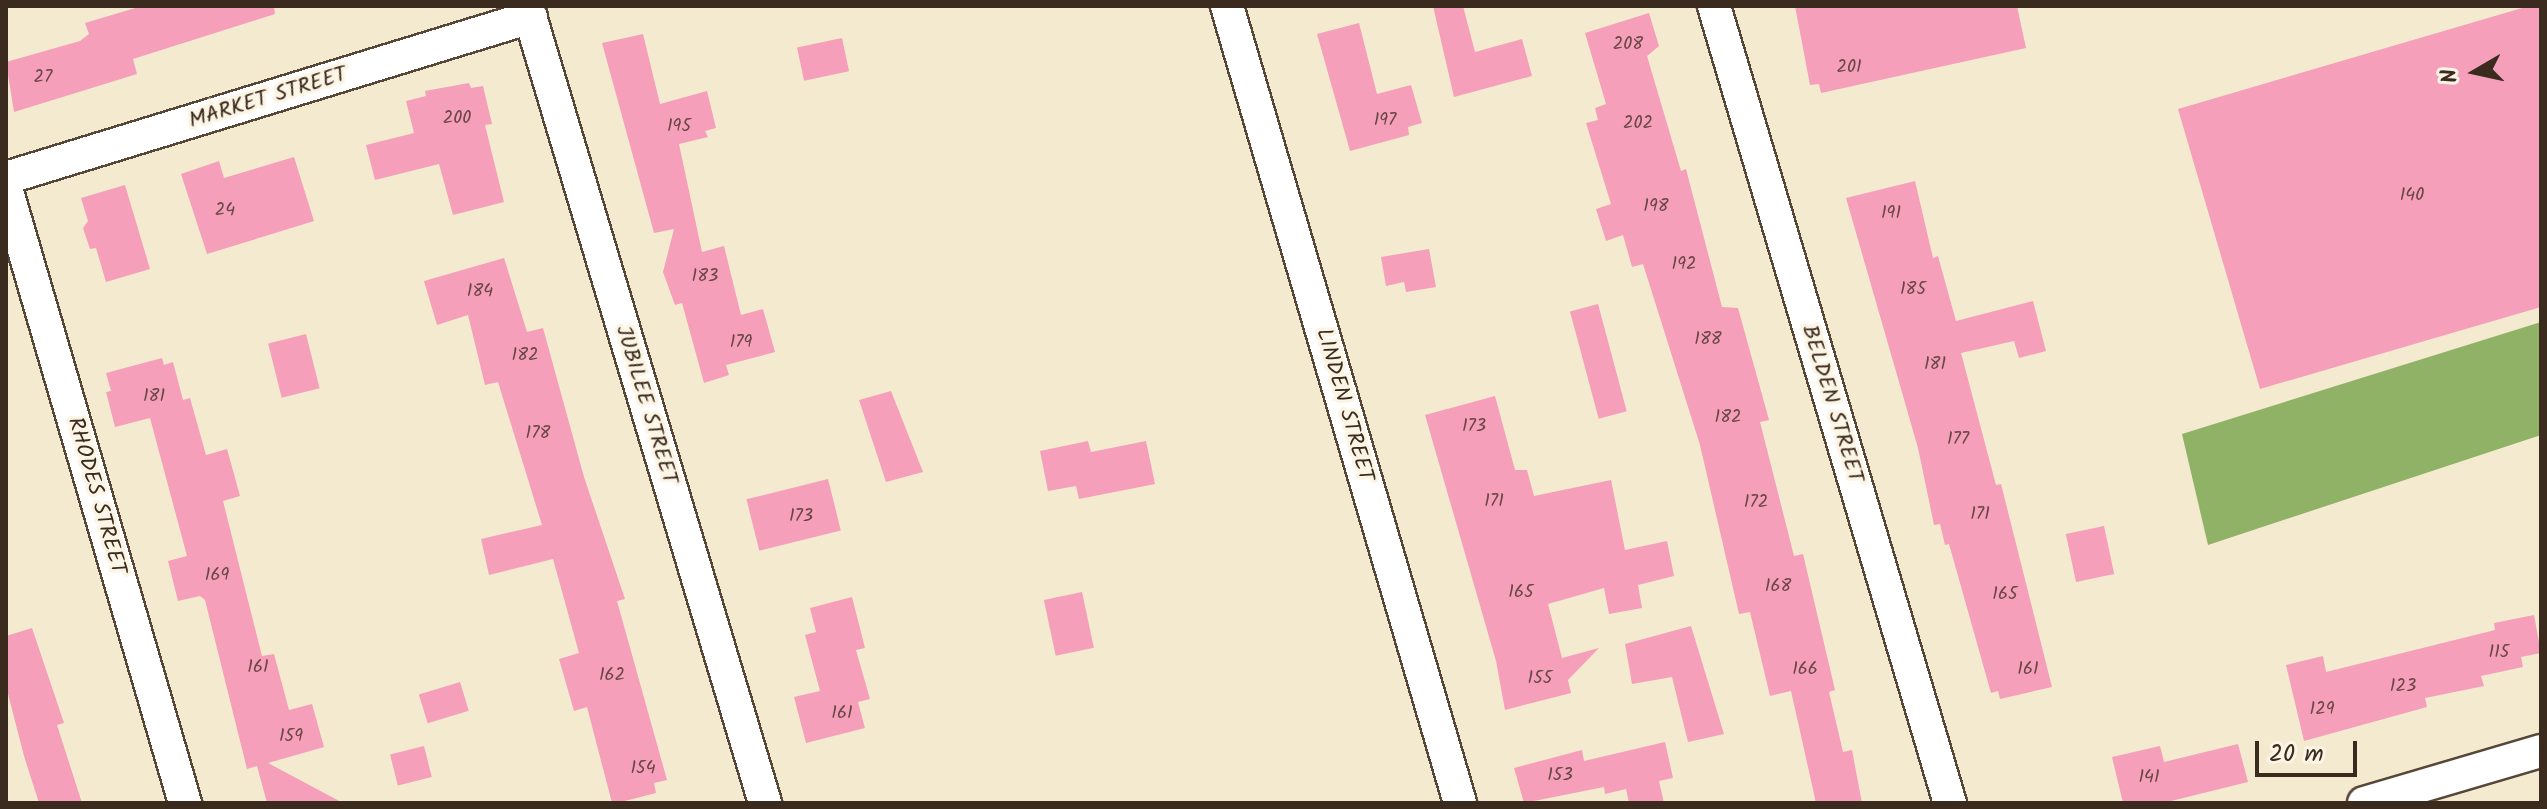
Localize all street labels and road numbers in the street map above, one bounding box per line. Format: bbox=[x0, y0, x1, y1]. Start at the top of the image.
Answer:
street label: MARKET STREET bbox=[186, 61, 350, 135]
street label: JUBILEE STREET bbox=[609, 322, 683, 488]
street label: BELDEN STREET bbox=[1795, 322, 1869, 486]
street label: LINDEN STREET bbox=[1309, 325, 1379, 485]
street label: RHODES STREET bbox=[61, 414, 131, 578]

